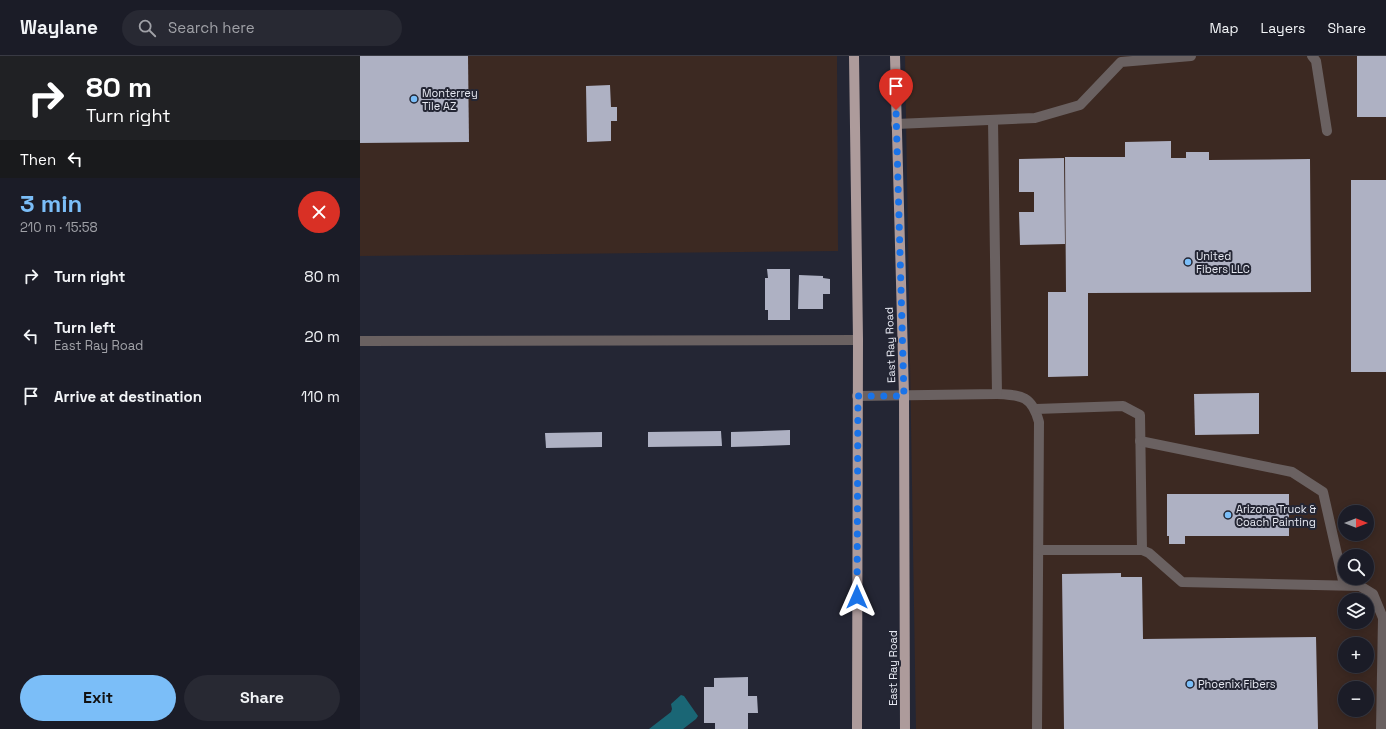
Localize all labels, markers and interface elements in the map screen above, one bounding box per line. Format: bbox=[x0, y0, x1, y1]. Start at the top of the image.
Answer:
search box bbox=[122, 10, 402, 46]
text: Waylane bbox=[20, 15, 98, 40]
icon: search bbox=[136, 17, 158, 39]
text: Search here bbox=[168, 18, 255, 37]
text: Map bbox=[1209, 19, 1239, 37]
text: Layers bbox=[1261, 19, 1305, 37]
text: Share bbox=[1327, 19, 1366, 37]
text: 80 m bbox=[86, 69, 152, 105]
pin bbox=[879, 69, 913, 110]
icon: right bbox=[20, 72, 72, 124]
icon: arrive bbox=[885, 75, 907, 97]
place label: Monterrey Tile AZ bbox=[422, 86, 478, 113]
marker: Monterrey Tile AZ bbox=[409, 94, 419, 104]
text: Turn right bbox=[86, 104, 170, 127]
icon: left bbox=[64, 148, 86, 170]
text: Then bbox=[20, 150, 56, 169]
text: 3 min bbox=[20, 188, 82, 219]
button: close bbox=[298, 191, 340, 233]
text: 210 m · 15:58 bbox=[20, 219, 98, 236]
place label: United Fibers LLC bbox=[1196, 249, 1250, 276]
marker: United Fibers LLC bbox=[1183, 257, 1193, 267]
icon: right bbox=[20, 265, 42, 287]
text: Turn right bbox=[54, 267, 125, 286]
text: 80 m bbox=[304, 267, 340, 286]
street label: East Ray Road bbox=[882, 307, 898, 383]
text: Turn left bbox=[54, 318, 116, 337]
icon: left bbox=[20, 325, 42, 347]
text: 20 m bbox=[305, 327, 340, 346]
text: East Ray Road bbox=[54, 337, 144, 354]
icon: arrive bbox=[20, 385, 42, 407]
text: Arrive at destination bbox=[54, 387, 202, 406]
text: 110 m bbox=[301, 387, 340, 406]
place label: Arizona Truck & Coach Painting bbox=[1236, 502, 1317, 529]
north arrow bbox=[1338, 505, 1374, 541]
map controls bbox=[1338, 505, 1374, 717]
marker: Arizona Truck & Coach Painting bbox=[1223, 510, 1233, 520]
button: search bbox=[1338, 549, 1374, 585]
position arrow bbox=[836, 576, 878, 618]
button: layers bbox=[1338, 593, 1374, 629]
street label: East Ray Road bbox=[886, 630, 900, 706]
button: + bbox=[1338, 637, 1374, 673]
button: Exit bbox=[20, 675, 176, 721]
button: Share bbox=[184, 675, 340, 721]
place label: Phoenix Fibers bbox=[1198, 677, 1276, 691]
marker: Phoenix Fibers bbox=[1185, 679, 1195, 689]
button: − bbox=[1338, 681, 1374, 717]

